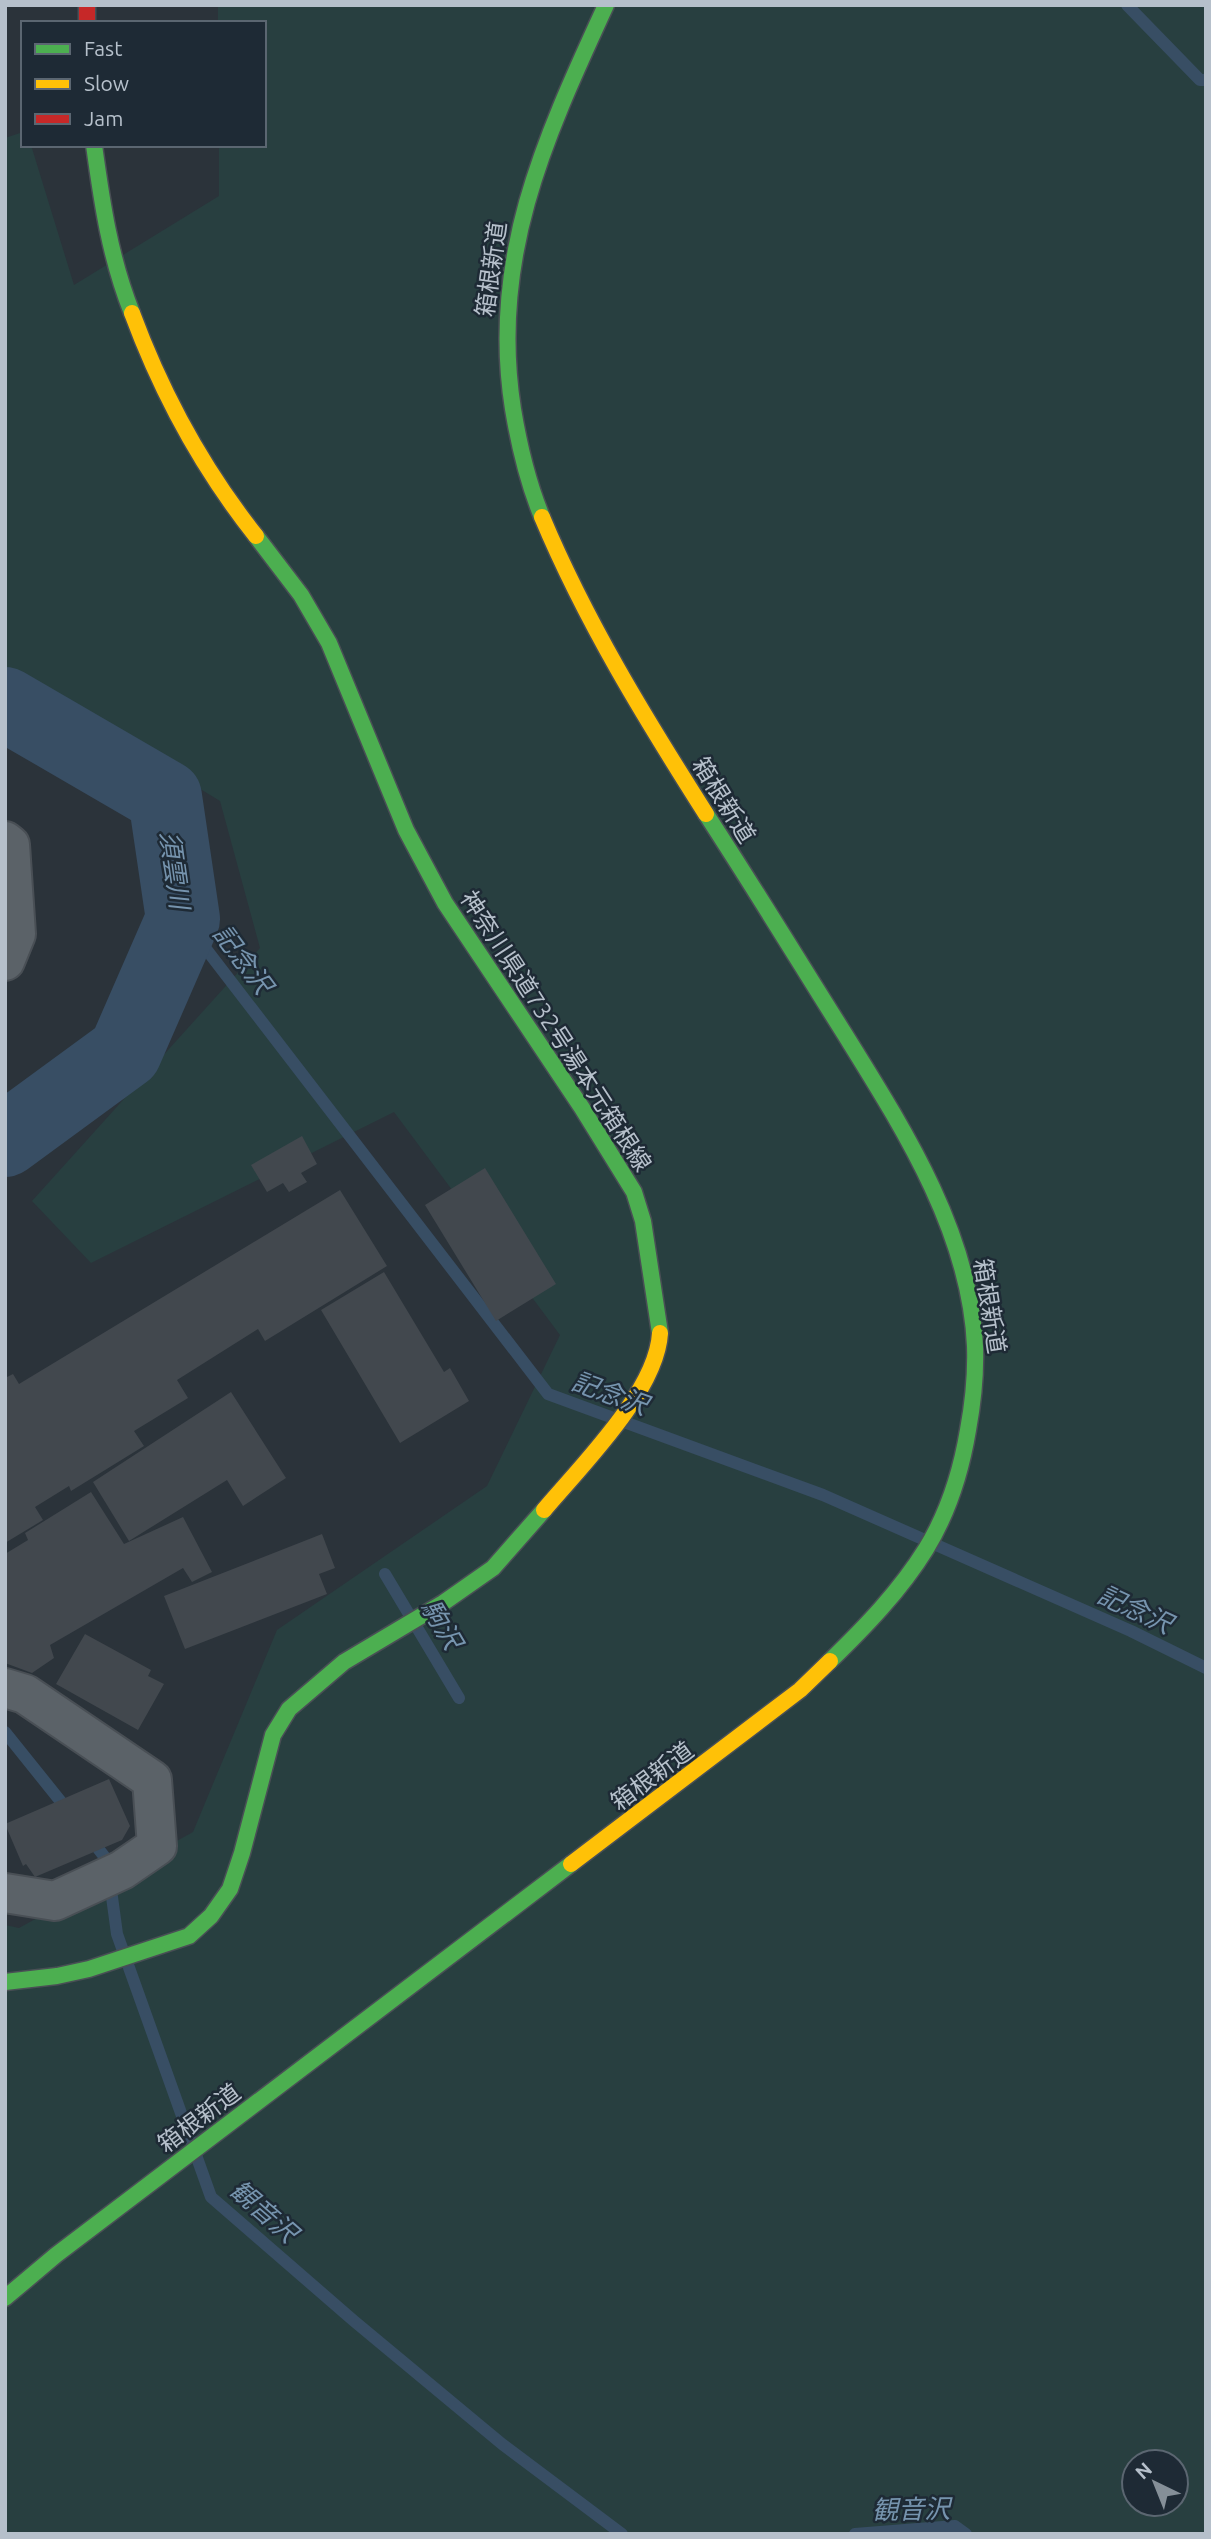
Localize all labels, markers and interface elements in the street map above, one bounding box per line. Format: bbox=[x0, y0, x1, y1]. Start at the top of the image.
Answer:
legend bbox=[21, 21, 266, 147]
text: Fast bbox=[84, 36, 122, 60]
text: Slow bbox=[84, 71, 129, 95]
text: Jam bbox=[84, 106, 123, 130]
street label: 箱根新道 bbox=[471, 220, 511, 318]
street label: 箱根新道 bbox=[687, 752, 761, 848]
water label: 須雲川 bbox=[155, 829, 195, 914]
street label: 神奈川県道732号湯本元箱根線 bbox=[455, 886, 657, 1176]
water label: 記念沢 bbox=[208, 919, 280, 1001]
street label: 箱根新道 bbox=[969, 1256, 1011, 1356]
water label: 記念沢 bbox=[568, 1366, 654, 1421]
water label: 記念沢 bbox=[1094, 1579, 1179, 1640]
water label: 駒沢 bbox=[416, 1594, 469, 1656]
street label: 箱根新道 bbox=[606, 1736, 698, 1816]
street label: 箱根新道 bbox=[153, 2078, 245, 2158]
water label: 観音沢 bbox=[225, 2174, 305, 2249]
north arrow bbox=[1120, 2448, 1190, 2518]
text: N bbox=[1131, 2458, 1156, 2483]
water label: 観音沢 bbox=[872, 2494, 953, 2524]

